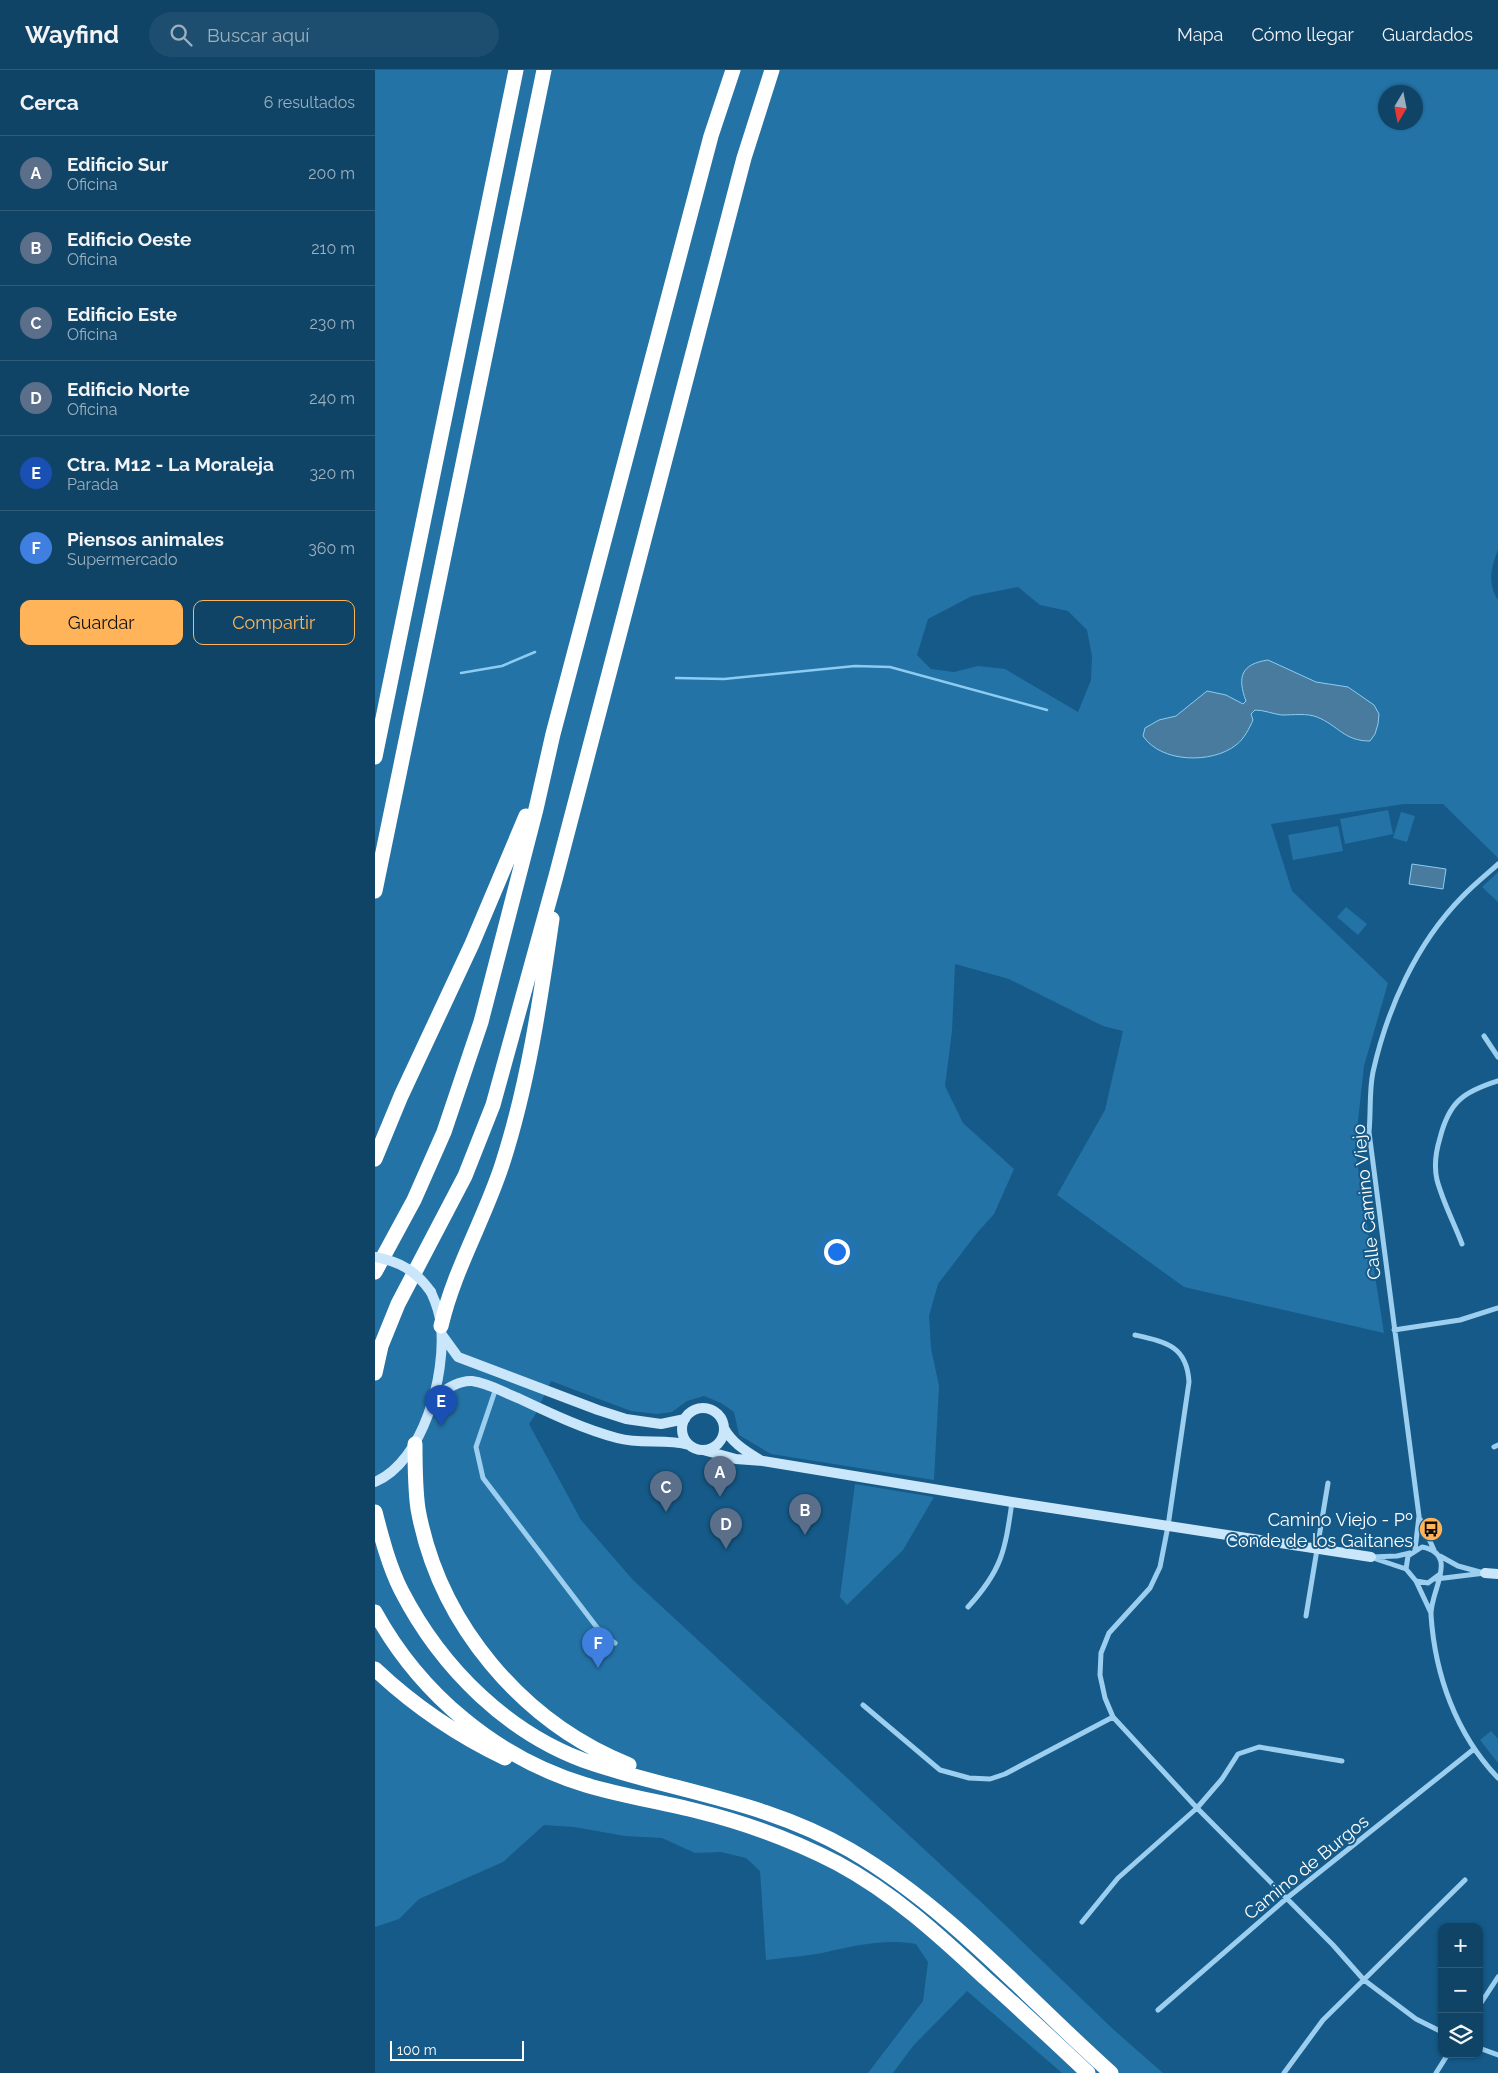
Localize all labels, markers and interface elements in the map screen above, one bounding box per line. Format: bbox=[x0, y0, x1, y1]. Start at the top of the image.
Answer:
search box bbox=[149, 12, 499, 57]
text: Wayfind bbox=[25, 20, 119, 49]
icon: search bbox=[167, 21, 195, 49]
text: Buscar aquí bbox=[207, 24, 309, 46]
text: Mapa bbox=[1177, 24, 1223, 45]
text: Cómo llegar bbox=[1251, 24, 1354, 45]
text: Guardados bbox=[1382, 24, 1473, 45]
north arrow bbox=[1378, 85, 1423, 130]
text: Cerca bbox=[20, 90, 79, 115]
text: 6 resultados bbox=[264, 93, 355, 112]
text: Edificio Sur bbox=[67, 153, 168, 175]
text: A bbox=[31, 164, 41, 183]
text: 200 m bbox=[308, 164, 355, 183]
text: Oficina bbox=[67, 175, 117, 194]
text: Edificio Oeste bbox=[67, 228, 191, 250]
text: B bbox=[31, 239, 41, 258]
text: 210 m bbox=[311, 239, 355, 258]
text: Oficina bbox=[67, 250, 117, 269]
text: Edificio Este bbox=[67, 303, 177, 325]
text: C bbox=[31, 314, 41, 333]
text: 230 m bbox=[310, 314, 355, 333]
text: Oficina bbox=[67, 325, 117, 344]
text: Edificio Norte bbox=[67, 378, 190, 400]
text: D bbox=[30, 389, 42, 408]
text: 240 m bbox=[309, 389, 355, 408]
text: Oficina bbox=[67, 400, 117, 419]
text: Ctra. M12 - La Moraleja bbox=[67, 453, 274, 475]
text: E bbox=[31, 464, 41, 483]
text: 320 m bbox=[310, 464, 355, 483]
text: Parada bbox=[67, 475, 119, 494]
text: Piensos animales bbox=[67, 528, 224, 550]
text: F bbox=[31, 539, 41, 558]
text: 360 m bbox=[308, 539, 355, 558]
text: Supermercado bbox=[67, 550, 178, 569]
button: Guardar bbox=[20, 600, 183, 645]
button: Compartir bbox=[193, 600, 355, 645]
street label: Calle Camino Viejo bbox=[1347, 1123, 1385, 1281]
your location bbox=[824, 1239, 850, 1265]
pin: E bbox=[425, 1385, 457, 1426]
pin: A bbox=[704, 1456, 736, 1497]
pin: C bbox=[650, 1471, 682, 1512]
pin: B bbox=[789, 1494, 821, 1535]
pin: D bbox=[710, 1508, 742, 1549]
place label: Camino Viejo - Pº Conde de los Gaitanes bbox=[1226, 1509, 1413, 1551]
bus stop icon: Camino Viejo - Pº Conde de los Gaitanes bbox=[1418, 1516, 1444, 1542]
pin: F bbox=[582, 1627, 614, 1668]
street label: Camino de Burgos bbox=[1240, 1810, 1373, 1924]
map controls bbox=[1438, 1923, 1483, 2058]
button: + bbox=[1438, 1923, 1483, 1968]
button: − bbox=[1438, 1968, 1483, 2013]
button: layers bbox=[1438, 2013, 1483, 2058]
scale bar bbox=[390, 2038, 524, 2061]
text: 100 m bbox=[397, 2042, 437, 2058]

